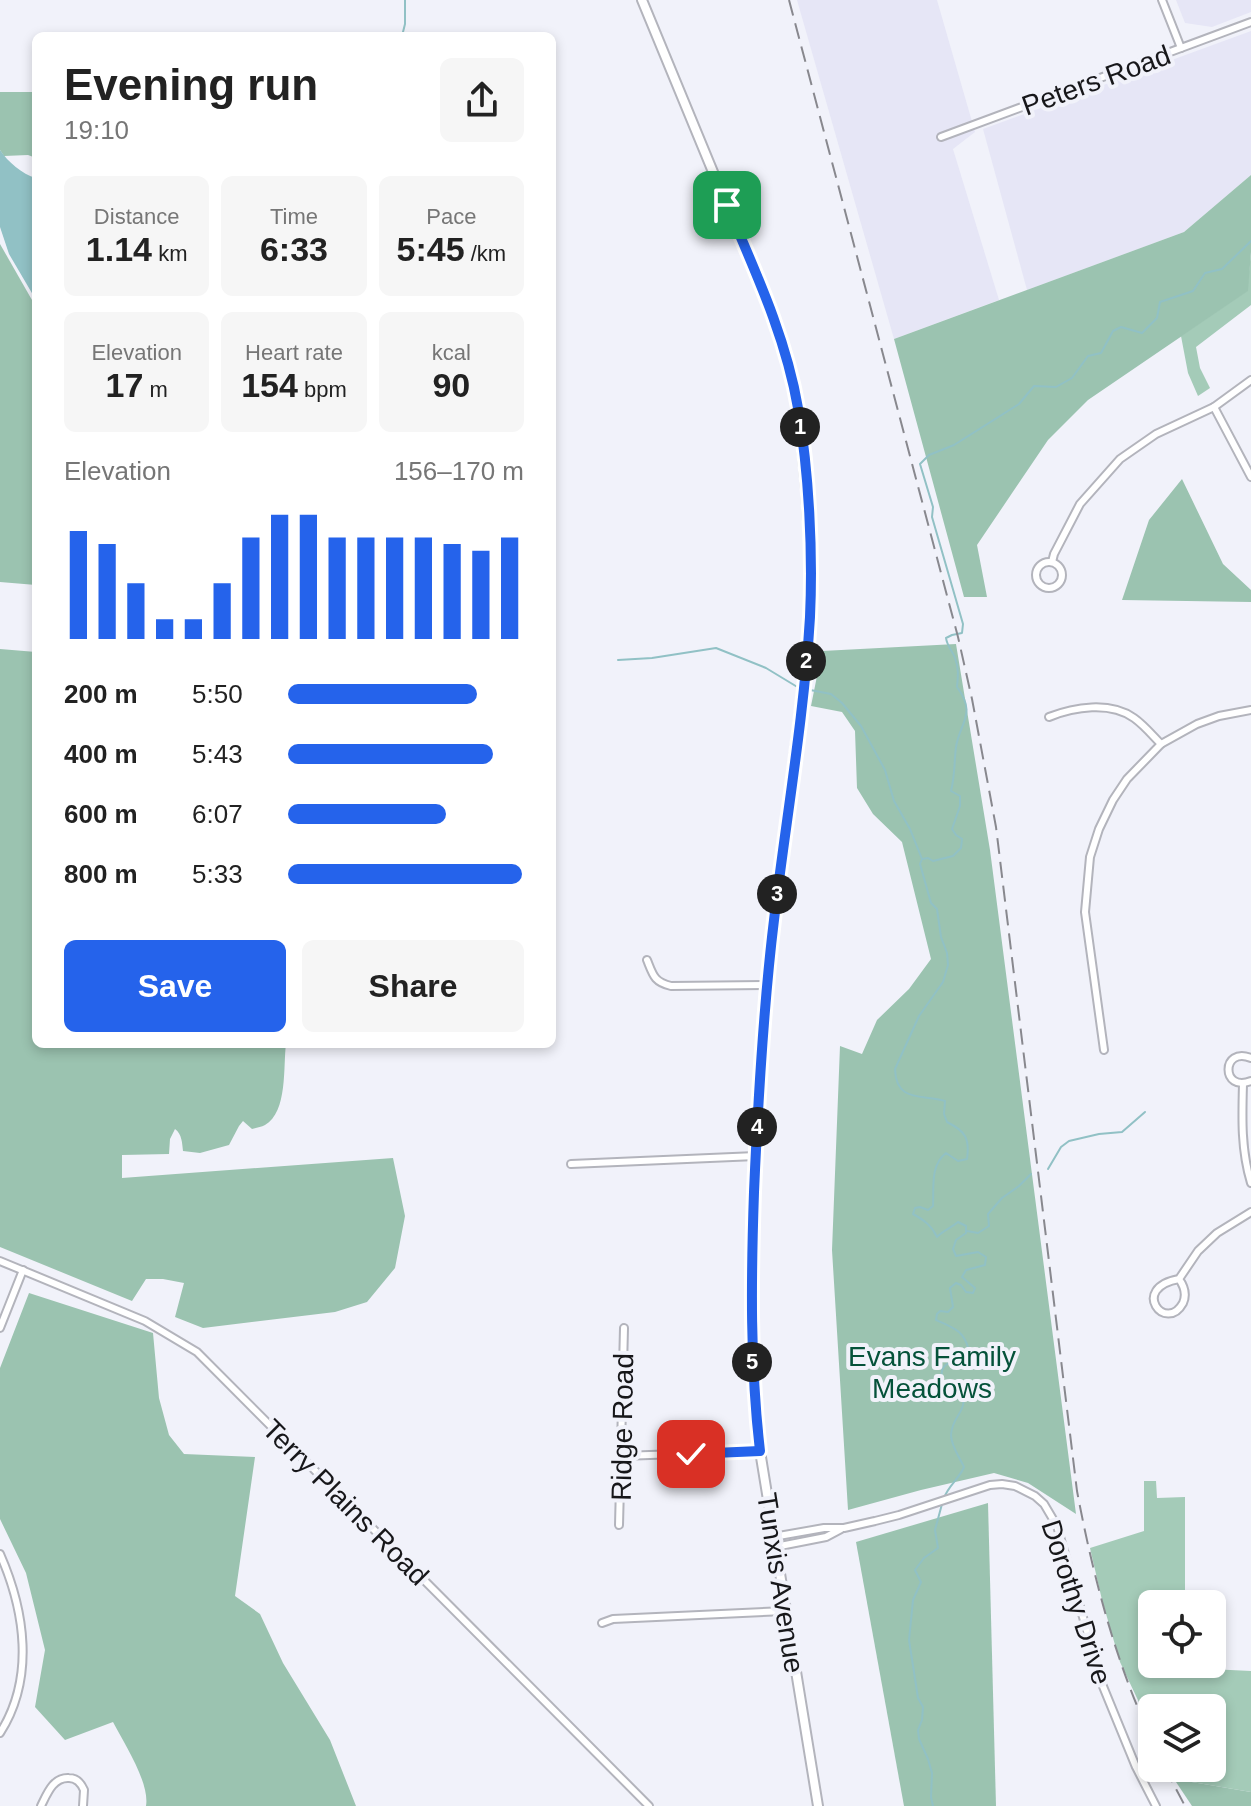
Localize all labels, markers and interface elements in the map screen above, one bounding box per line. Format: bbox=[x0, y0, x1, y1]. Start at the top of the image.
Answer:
street label: Peters Road bbox=[1018, 39, 1175, 122]
button: share bbox=[440, 58, 524, 142]
text: Evening run bbox=[64, 60, 318, 109]
text: 19:10 bbox=[64, 115, 129, 145]
pin bbox=[693, 171, 761, 239]
icon: arrive bbox=[705, 183, 749, 227]
text: Distance bbox=[94, 204, 179, 229]
text: Time bbox=[270, 204, 318, 229]
text: Pace bbox=[426, 204, 476, 229]
text: 1.14 bbox=[86, 230, 152, 268]
text: 6:33 bbox=[260, 230, 328, 268]
text: 5:45 bbox=[397, 230, 465, 268]
text: km bbox=[152, 241, 187, 266]
text: /km bbox=[465, 241, 506, 266]
text: Elevation bbox=[91, 340, 182, 365]
text: Heart rate bbox=[245, 340, 343, 365]
text: kcal bbox=[432, 340, 471, 365]
text: 17 bbox=[106, 366, 143, 404]
text: 154 bbox=[241, 366, 298, 404]
text: 90 bbox=[432, 366, 470, 404]
text: m bbox=[143, 377, 168, 402]
text: bpm bbox=[298, 377, 347, 402]
pin: 1 bbox=[780, 407, 820, 447]
text: 1 bbox=[794, 414, 806, 439]
text: Elevation bbox=[64, 456, 171, 486]
text: 156–170 m bbox=[394, 456, 524, 486]
pin: 2 bbox=[786, 641, 826, 681]
text: 2 bbox=[800, 648, 812, 673]
text: 200 m bbox=[64, 679, 138, 709]
text: 5:50 bbox=[192, 679, 243, 709]
text: 400 m bbox=[64, 739, 138, 769]
text: 5:43 bbox=[192, 739, 243, 769]
text: 600 m bbox=[64, 799, 138, 829]
text: 6:07 bbox=[192, 799, 243, 829]
text: 800 m bbox=[64, 859, 138, 889]
text: 5:33 bbox=[192, 859, 243, 889]
pin: 3 bbox=[757, 874, 797, 914]
text: 3 bbox=[771, 881, 783, 906]
button: Save bbox=[64, 940, 286, 1032]
button: Share bbox=[302, 940, 524, 1032]
pin: 4 bbox=[737, 1107, 777, 1147]
text: 4 bbox=[751, 1114, 763, 1139]
park label: Evans Family Meadows bbox=[848, 1341, 1016, 1404]
pin: 5 bbox=[732, 1342, 772, 1382]
text: 5 bbox=[746, 1349, 758, 1374]
street label: Ridge Road bbox=[606, 1353, 639, 1501]
street label: Terry Plains Road bbox=[257, 1413, 435, 1591]
pin bbox=[657, 1420, 725, 1488]
icon: check bbox=[669, 1432, 713, 1476]
street label: Tunxis Avenue bbox=[751, 1491, 810, 1675]
street label: Dorothy Drive bbox=[1035, 1516, 1118, 1688]
map controls bbox=[1138, 1590, 1226, 1782]
button: locate bbox=[1138, 1590, 1226, 1678]
button: layers bbox=[1138, 1694, 1226, 1782]

